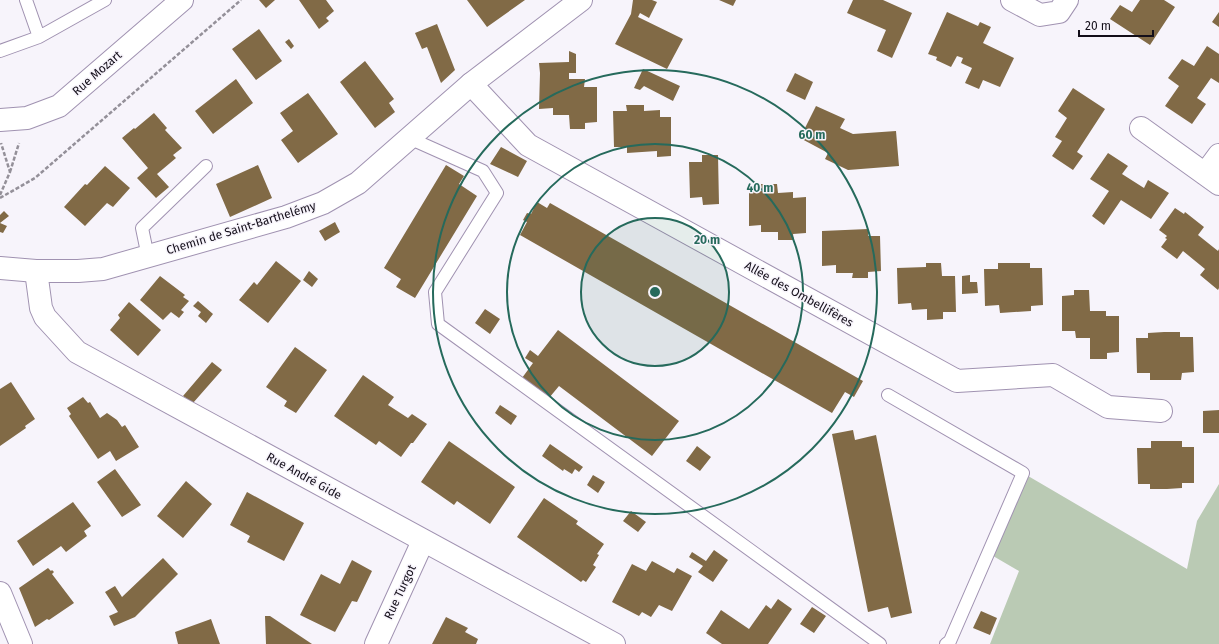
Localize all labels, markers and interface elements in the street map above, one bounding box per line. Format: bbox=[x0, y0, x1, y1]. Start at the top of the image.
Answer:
scale bar bbox=[1079, 12, 1153, 38]
text: 20 m bbox=[1085, 19, 1111, 33]
street label: Rue Mozart bbox=[69, 47, 125, 98]
text: 60 m bbox=[799, 128, 825, 142]
text: 40 m bbox=[747, 181, 773, 195]
street label: Chemin de Saint-Barthelémy bbox=[165, 199, 318, 257]
text: 20 m bbox=[694, 233, 720, 247]
street label: Allée des Ombellifères bbox=[742, 258, 856, 330]
centre of rings bbox=[648, 285, 662, 299]
street label: Rue André Gide bbox=[264, 450, 344, 502]
street label: Rue Turgot bbox=[381, 562, 419, 621]

